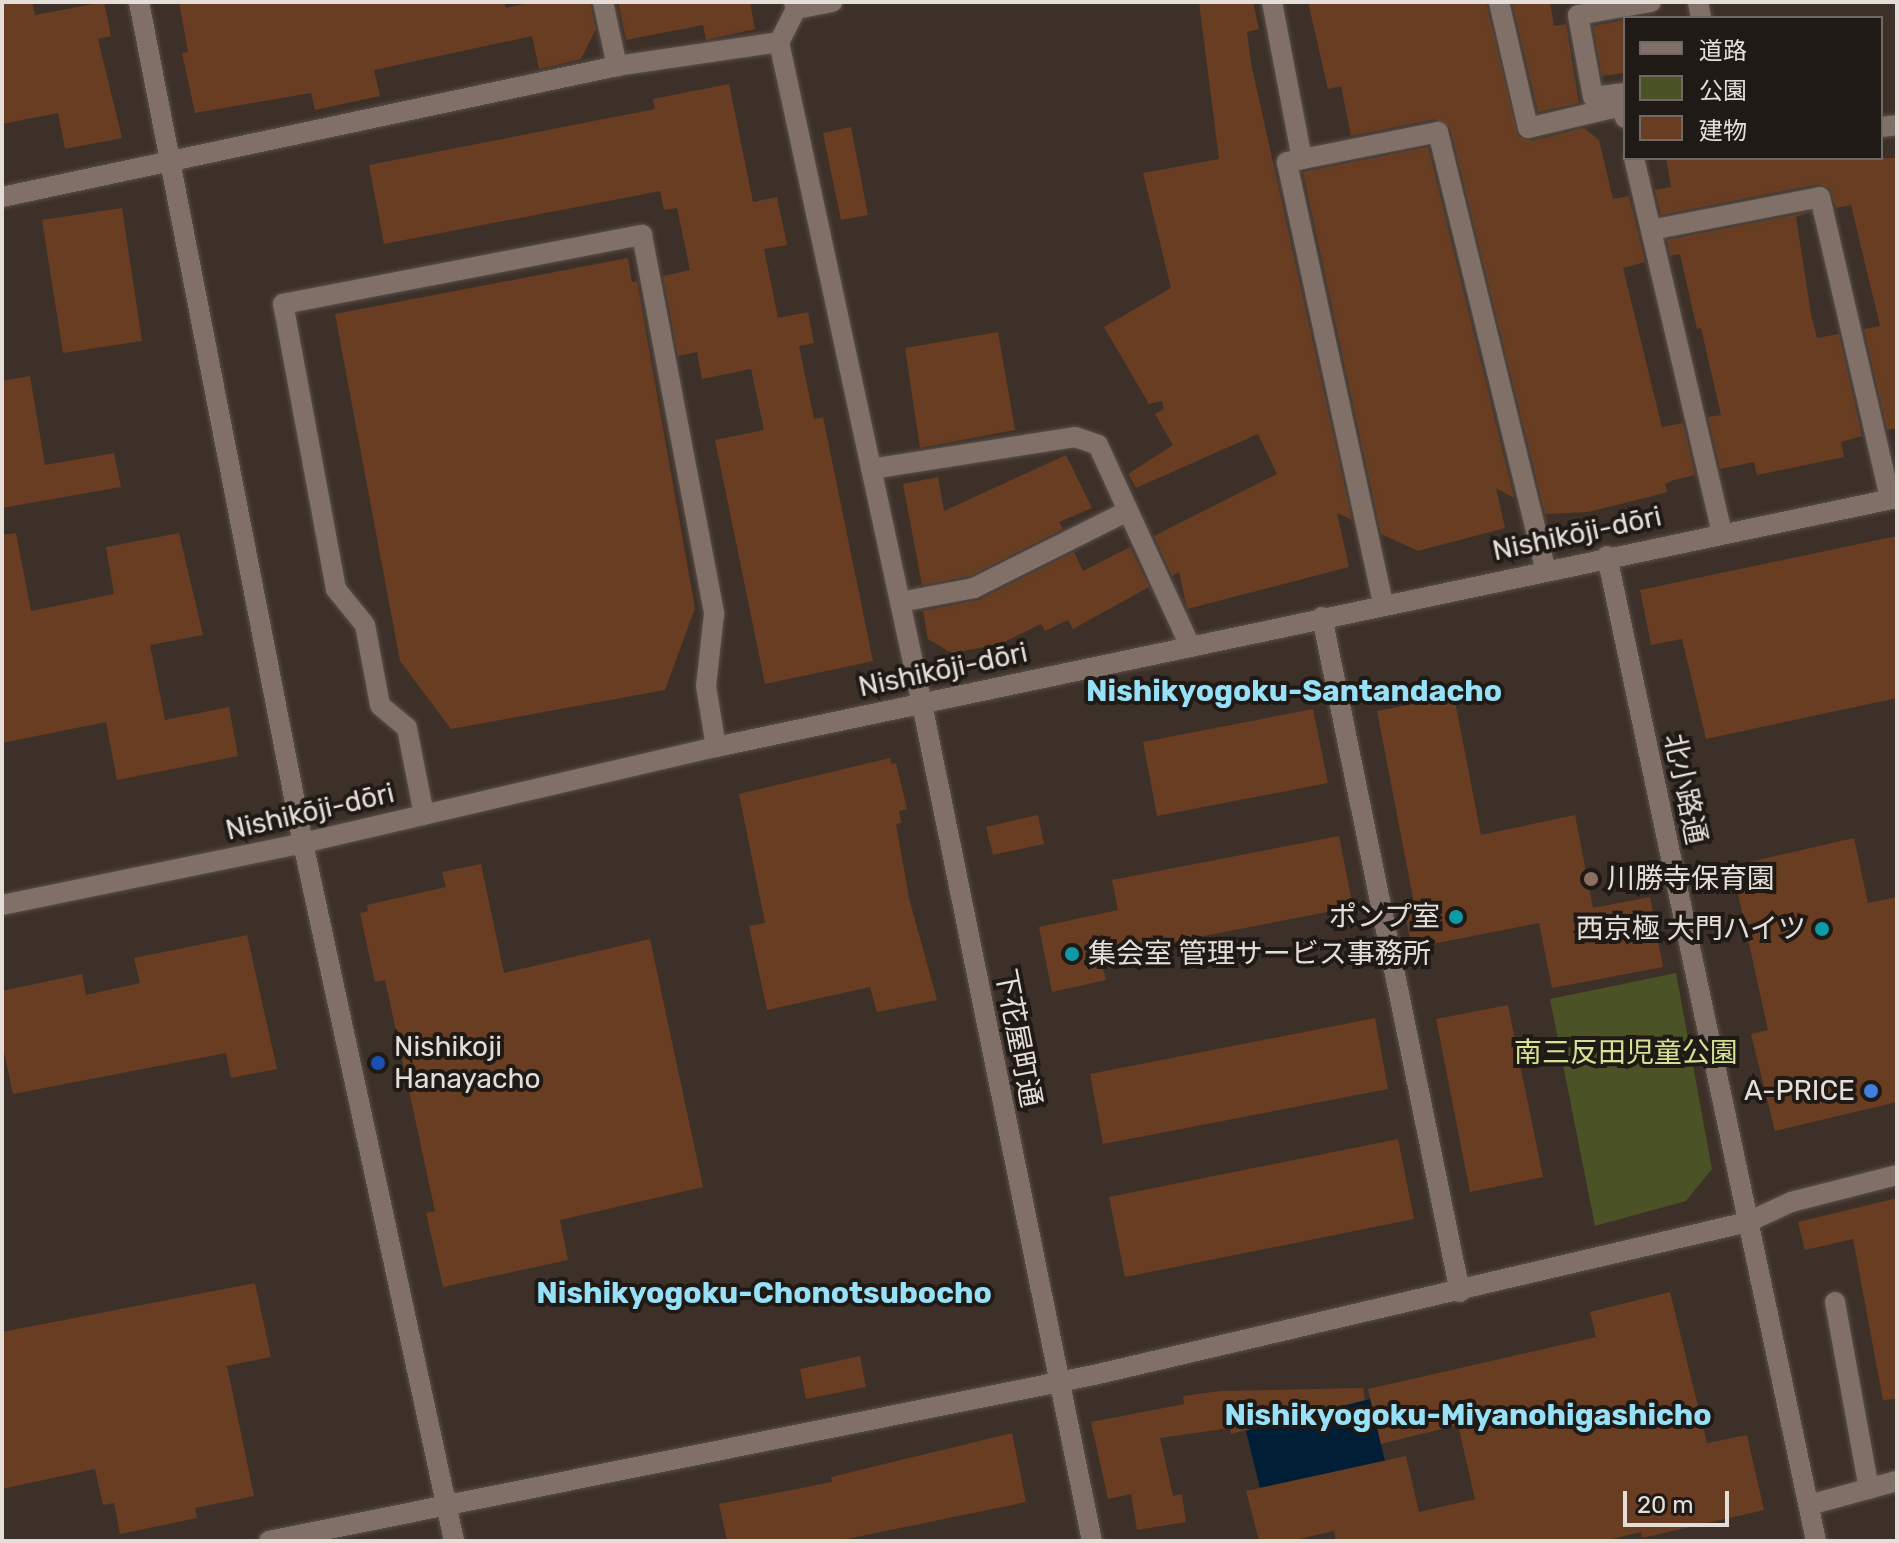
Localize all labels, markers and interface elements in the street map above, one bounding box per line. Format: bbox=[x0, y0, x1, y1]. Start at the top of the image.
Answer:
legend bbox=[1623, 16, 1883, 160]
text: 道路 bbox=[1699, 37, 1747, 65]
text: 公園 bbox=[1699, 77, 1747, 105]
text: 建物 bbox=[1699, 117, 1747, 145]
street label: Nishikōji-dōri bbox=[1490, 500, 1664, 568]
street label: Nishikōji-dōri bbox=[856, 636, 1030, 704]
district label: Nishikyogoku-Santandacho bbox=[1086, 673, 1502, 709]
street label: 北小路通 bbox=[1657, 731, 1713, 847]
street label: Nishikōji-dōri bbox=[223, 776, 397, 848]
place label: 川勝寺保育園 bbox=[1607, 862, 1775, 896]
marker: 川勝寺保育園 bbox=[1582, 870, 1600, 888]
place label: ポンプ室 bbox=[1328, 900, 1440, 934]
marker: ポンプ室 bbox=[1447, 908, 1465, 926]
place label: 西京極 大門ハイツ bbox=[1575, 912, 1806, 946]
marker: 西京極 大門ハイツ bbox=[1813, 920, 1831, 938]
place label: 集会室 管理サービス事務所 bbox=[1088, 937, 1431, 971]
marker: 集会室 管理サービス事務所 bbox=[1063, 945, 1081, 963]
street label: 下花屋町通 bbox=[988, 966, 1048, 1110]
place label: Nishikoji Hanayacho bbox=[394, 1030, 541, 1096]
park label: 南三反田児童公園 bbox=[1514, 1036, 1738, 1070]
marker: Nishikoji Hanayacho bbox=[369, 1054, 387, 1072]
place label: A-PRICE bbox=[1744, 1074, 1855, 1108]
marker: A-PRICE bbox=[1862, 1082, 1880, 1100]
district label: Nishikyogoku-Chonotsubocho bbox=[536, 1275, 992, 1311]
district label: Nishikyogoku-Miyanohigashicho bbox=[1224, 1397, 1712, 1433]
scale bar bbox=[1627, 1475, 1733, 1525]
text: 20 m bbox=[1637, 1491, 1694, 1519]

